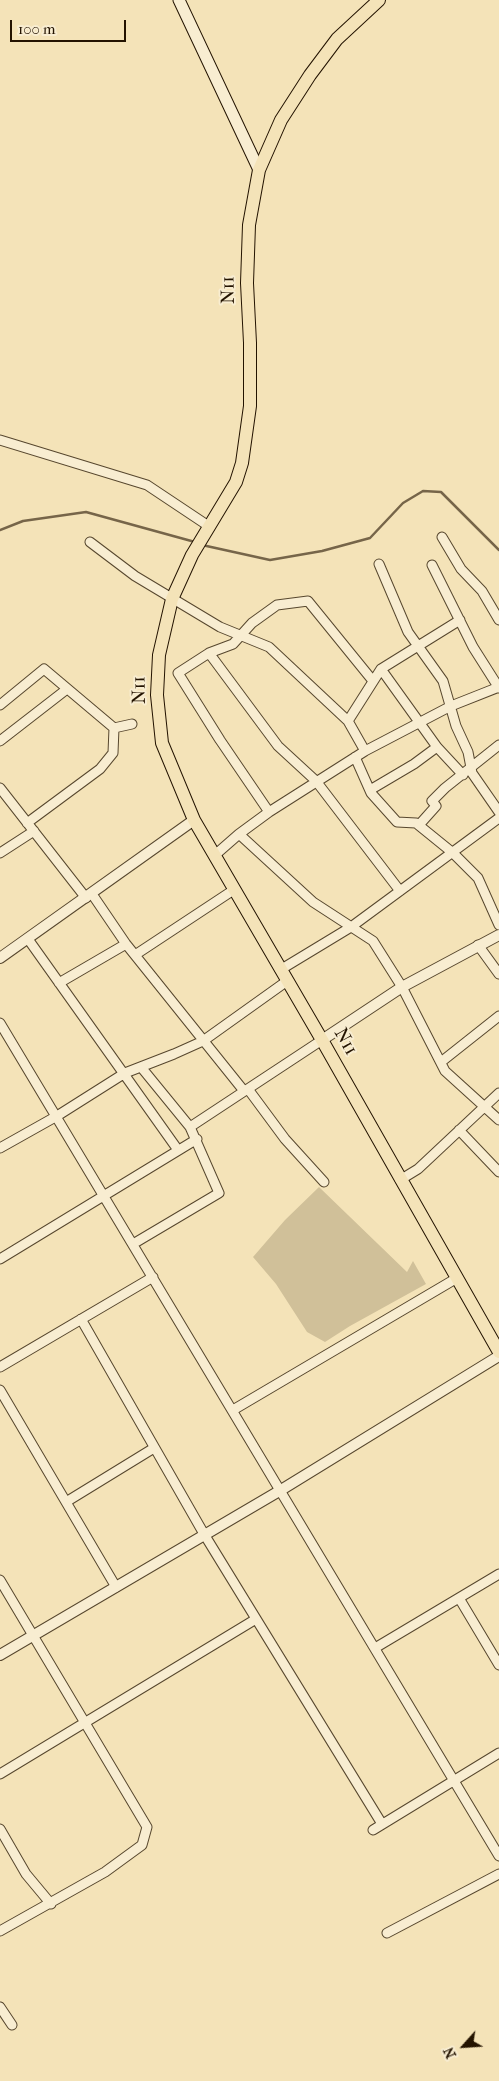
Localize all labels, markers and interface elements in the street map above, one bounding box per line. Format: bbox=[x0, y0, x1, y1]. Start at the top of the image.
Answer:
scale bar bbox=[12, 10, 129, 42]
text: 100 m bbox=[18, 20, 56, 38]
street label: N11 bbox=[217, 276, 241, 304]
street label: N11 bbox=[128, 676, 152, 704]
street label: N11 bbox=[328, 1024, 362, 1060]
north arrow bbox=[439, 2021, 489, 2071]
text: N bbox=[440, 2044, 460, 2061]

